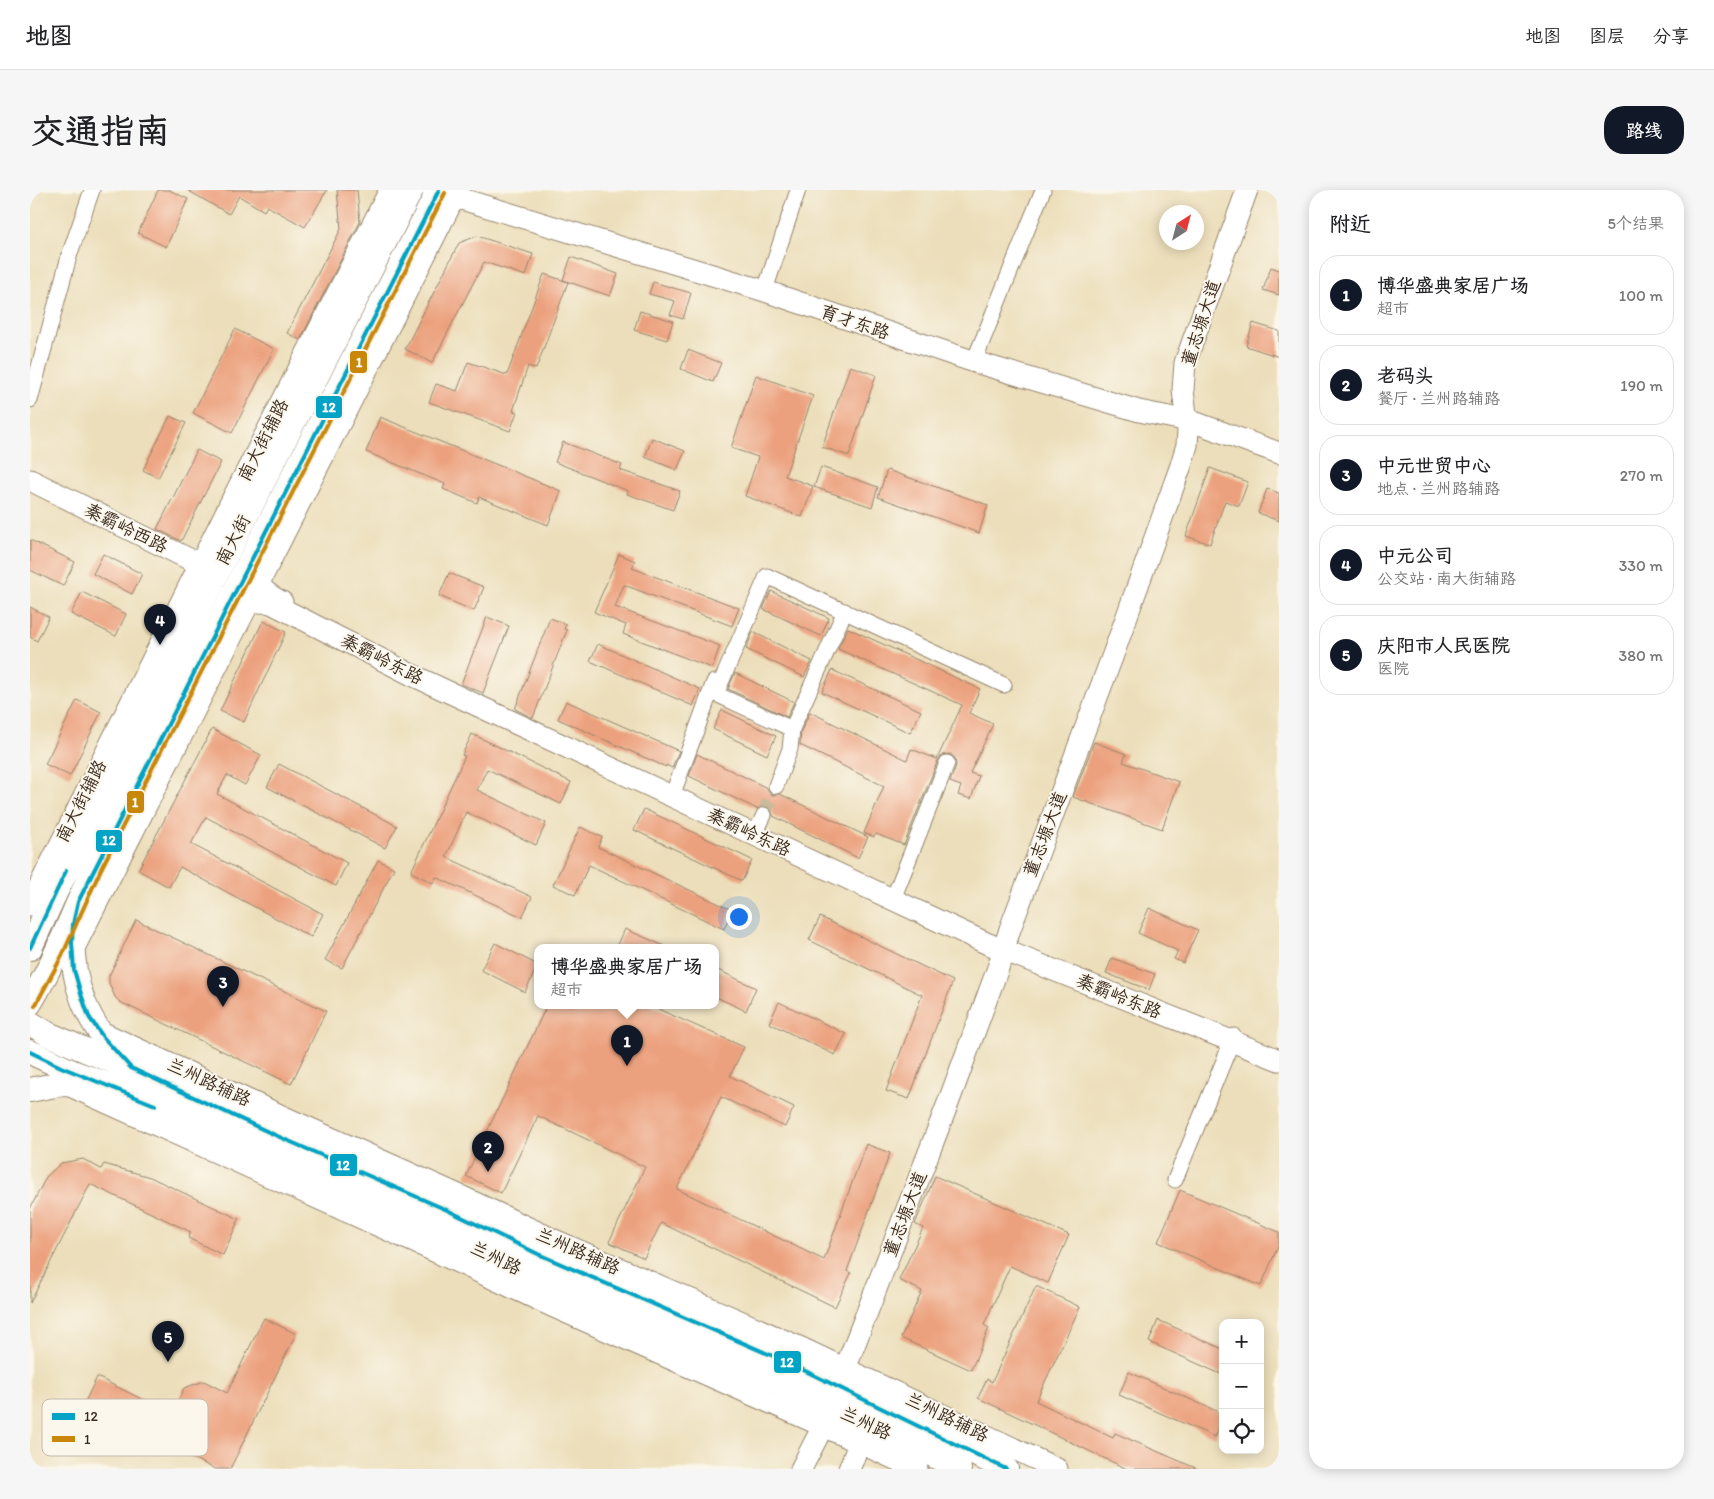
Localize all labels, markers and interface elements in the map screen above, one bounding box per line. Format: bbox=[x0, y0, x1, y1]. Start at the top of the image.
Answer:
text: 地图 bbox=[25, 21, 73, 50]
text: 地图 bbox=[1525, 25, 1561, 47]
text: 图层 bbox=[1589, 25, 1625, 47]
text: 分享 bbox=[1653, 25, 1689, 47]
button: 路线 bbox=[1604, 106, 1684, 154]
text: 交通指南 bbox=[30, 110, 170, 152]
north arrow bbox=[1159, 205, 1204, 250]
text: 附近 bbox=[1329, 211, 1371, 236]
text: 5个结果 bbox=[1608, 214, 1664, 233]
text: 博华盛典家居广场 bbox=[1377, 274, 1529, 297]
street label: 董志塬大道 bbox=[1177, 277, 1225, 369]
text: 1 bbox=[1342, 286, 1350, 305]
text: 100 m bbox=[1619, 286, 1663, 305]
text: 超市 bbox=[1377, 299, 1409, 318]
street label: 育才东路 bbox=[817, 300, 893, 344]
line badge: 1 bbox=[349, 350, 368, 374]
text: 1 bbox=[356, 354, 363, 371]
text: 老码头 bbox=[1377, 364, 1434, 387]
text: 2 bbox=[1342, 376, 1350, 395]
text: 190 m bbox=[1620, 376, 1663, 395]
text: 餐厅 · 兰州路辅路 bbox=[1377, 389, 1500, 408]
street label: 南大街辅路 bbox=[233, 395, 293, 485]
line badge: 12 bbox=[315, 395, 343, 419]
text: 12 bbox=[322, 399, 337, 416]
text: 中元世贸中心 bbox=[1377, 454, 1491, 477]
text: 3 bbox=[1342, 466, 1350, 485]
text: 270 m bbox=[1620, 466, 1663, 485]
text: 地点 · 兰州路辅路 bbox=[1377, 479, 1500, 498]
street label: 秦霸岭西路 bbox=[81, 498, 171, 558]
street label: 南大街 bbox=[211, 511, 255, 569]
text: 中元公司 bbox=[1377, 544, 1453, 567]
text: 4 bbox=[1341, 556, 1351, 575]
text: 330 m bbox=[1619, 556, 1663, 575]
text: 公交站 · 南大街辅路 bbox=[1377, 569, 1516, 588]
pin: 4 bbox=[144, 604, 176, 645]
street label: 秦霸岭东路 bbox=[337, 629, 427, 689]
text: 庆阳市人民医院 bbox=[1377, 634, 1510, 657]
text: 5 bbox=[1342, 646, 1350, 665]
text: 380 m bbox=[1619, 646, 1663, 665]
text: 医院 bbox=[1377, 659, 1409, 678]
street label: 南大街辅路 bbox=[51, 756, 111, 846]
street label: 董志塬大道 bbox=[1019, 788, 1071, 880]
line badge: 1 bbox=[126, 790, 145, 814]
text: 1 bbox=[132, 794, 139, 811]
street label: 秦霸岭东路 bbox=[704, 803, 794, 861]
line badge: 12 bbox=[95, 829, 123, 853]
text: 12 bbox=[102, 832, 117, 849]
your location bbox=[726, 904, 752, 930]
popup bbox=[534, 944, 719, 1009]
text: 博华盛典家居广场 bbox=[550, 955, 703, 978]
pin: 3 bbox=[207, 966, 239, 1007]
street label: 秦霸岭东路 bbox=[1073, 969, 1165, 1023]
text: 超市 bbox=[550, 980, 583, 999]
pin: 1 bbox=[611, 1025, 643, 1066]
street label: 兰州路辅路 bbox=[164, 1053, 254, 1111]
pin: 2 bbox=[472, 1131, 504, 1172]
line badge: 12 bbox=[329, 1153, 358, 1177]
text: 12 bbox=[336, 1157, 351, 1174]
street label: 董志塬大道 bbox=[879, 1168, 931, 1260]
street label: 兰州路辅路 bbox=[532, 1223, 624, 1279]
street label: 兰州路 bbox=[467, 1236, 525, 1280]
map controls bbox=[1219, 1319, 1264, 1454]
button: + bbox=[1219, 1319, 1264, 1364]
pin: 5 bbox=[152, 1321, 184, 1362]
line badge: 12 bbox=[773, 1350, 802, 1374]
text: 12 bbox=[780, 1354, 795, 1371]
button: − bbox=[1219, 1364, 1264, 1409]
street label: 兰州路辅路 bbox=[902, 1387, 992, 1447]
legend bbox=[42, 1399, 208, 1456]
street label: 兰州路 bbox=[837, 1402, 895, 1444]
text: 12 bbox=[84, 1408, 98, 1425]
button: locate bbox=[1219, 1409, 1264, 1454]
text: 1 bbox=[84, 1431, 91, 1448]

